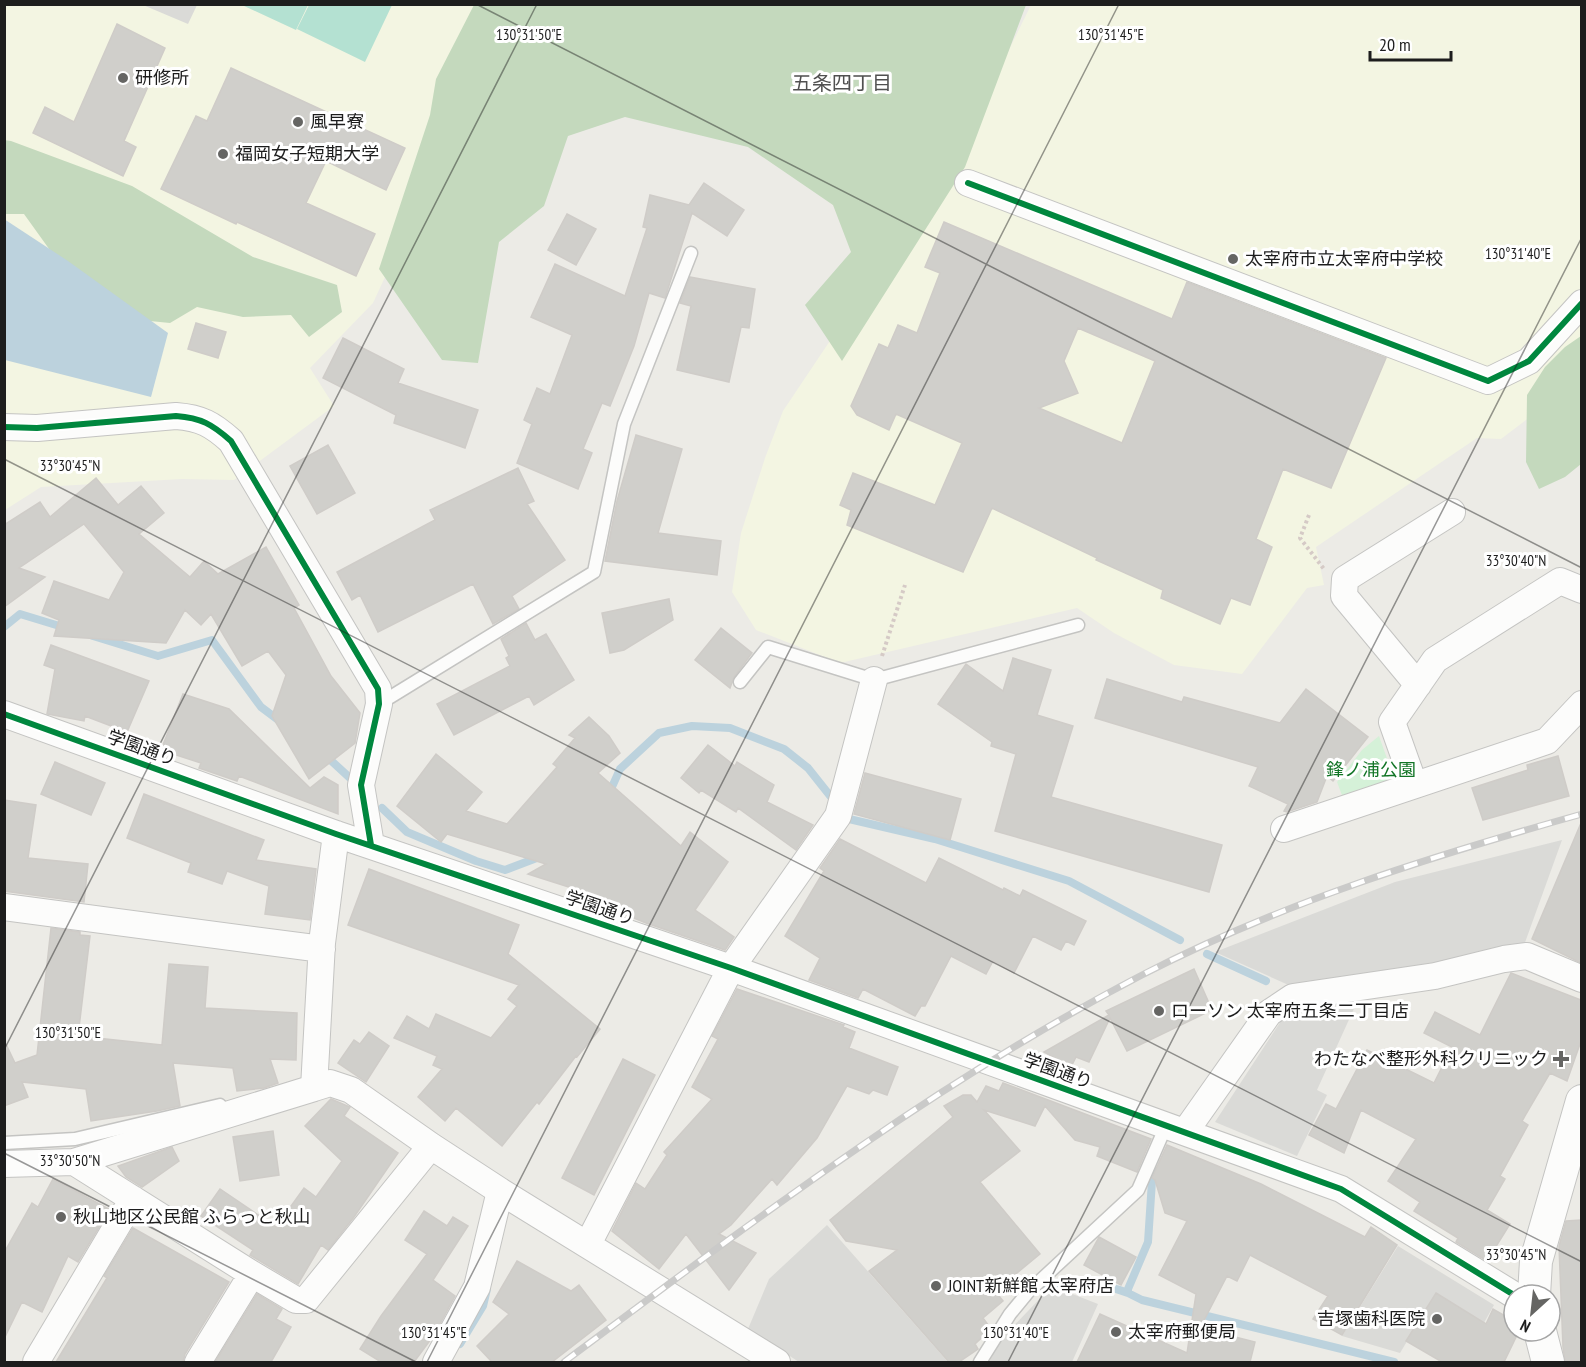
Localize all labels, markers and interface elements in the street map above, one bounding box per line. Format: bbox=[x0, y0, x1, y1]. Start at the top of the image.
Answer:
scale bar bbox=[1370, 24, 1451, 62]
text: 130°31'50"E bbox=[496, 25, 562, 44]
text: 130°31'45"E bbox=[1078, 25, 1144, 44]
text: 20 m bbox=[1379, 33, 1411, 56]
place label: 研修所 bbox=[135, 66, 189, 89]
district label: 五条四丁目 bbox=[792, 70, 892, 96]
marker: 研修所 bbox=[116, 71, 130, 85]
place label: 風早寮 bbox=[310, 110, 364, 133]
marker: 風早寮 bbox=[291, 115, 305, 129]
place label: 福岡女子短期大学 bbox=[235, 142, 379, 165]
marker: 福岡女子短期大学 bbox=[216, 147, 230, 161]
text: 130°31'40"E bbox=[1485, 244, 1551, 263]
place label: 太宰府市立太宰府中学校 bbox=[1245, 247, 1443, 270]
marker: 太宰府市立太宰府中学校 bbox=[1226, 252, 1240, 266]
text: 33°30'45"N bbox=[40, 456, 100, 475]
text: 33°30'40"N bbox=[1486, 551, 1546, 570]
street label: 学園通り bbox=[104, 724, 180, 771]
park label: 鋒ノ浦公園 bbox=[1326, 758, 1416, 781]
street label: 学園通り bbox=[562, 885, 638, 930]
place label: ローソン 太宰府五条二丁目店 bbox=[1171, 999, 1409, 1022]
marker: ローソン 太宰府五条二丁目店 bbox=[1152, 1004, 1166, 1018]
text: 130°31'50"E bbox=[35, 1023, 101, 1042]
street label: 学園通り bbox=[1020, 1047, 1096, 1094]
place label: わたなべ整形外科クリニック bbox=[1314, 1047, 1548, 1070]
marker: わたなべ整形外科クリニック bbox=[1552, 1050, 1570, 1068]
text: 33°30'50"N bbox=[40, 1151, 100, 1170]
place label: 秋山地区公民館 ふらっと秋山 bbox=[73, 1205, 311, 1228]
marker: 秋山地区公民館 ふらっと秋山 bbox=[54, 1210, 68, 1224]
text: 33°30'45"N bbox=[1486, 1245, 1546, 1264]
place label: JOINT新鮮館 太宰府店 bbox=[947, 1274, 1114, 1297]
marker: JOINT新鮮館 太宰府店 bbox=[929, 1279, 943, 1293]
north arrow bbox=[1502, 1283, 1562, 1343]
place label: 吉塚歯科医院 bbox=[1317, 1307, 1425, 1330]
marker: 吉塚歯科医院 bbox=[1430, 1312, 1444, 1326]
text: N bbox=[1517, 1315, 1534, 1337]
place label: 太宰府郵便局 bbox=[1128, 1320, 1236, 1343]
text: 130°31'45"E bbox=[401, 1323, 467, 1342]
text: 130°31'40"E bbox=[983, 1323, 1049, 1342]
marker: 太宰府郵便局 bbox=[1109, 1325, 1123, 1339]

